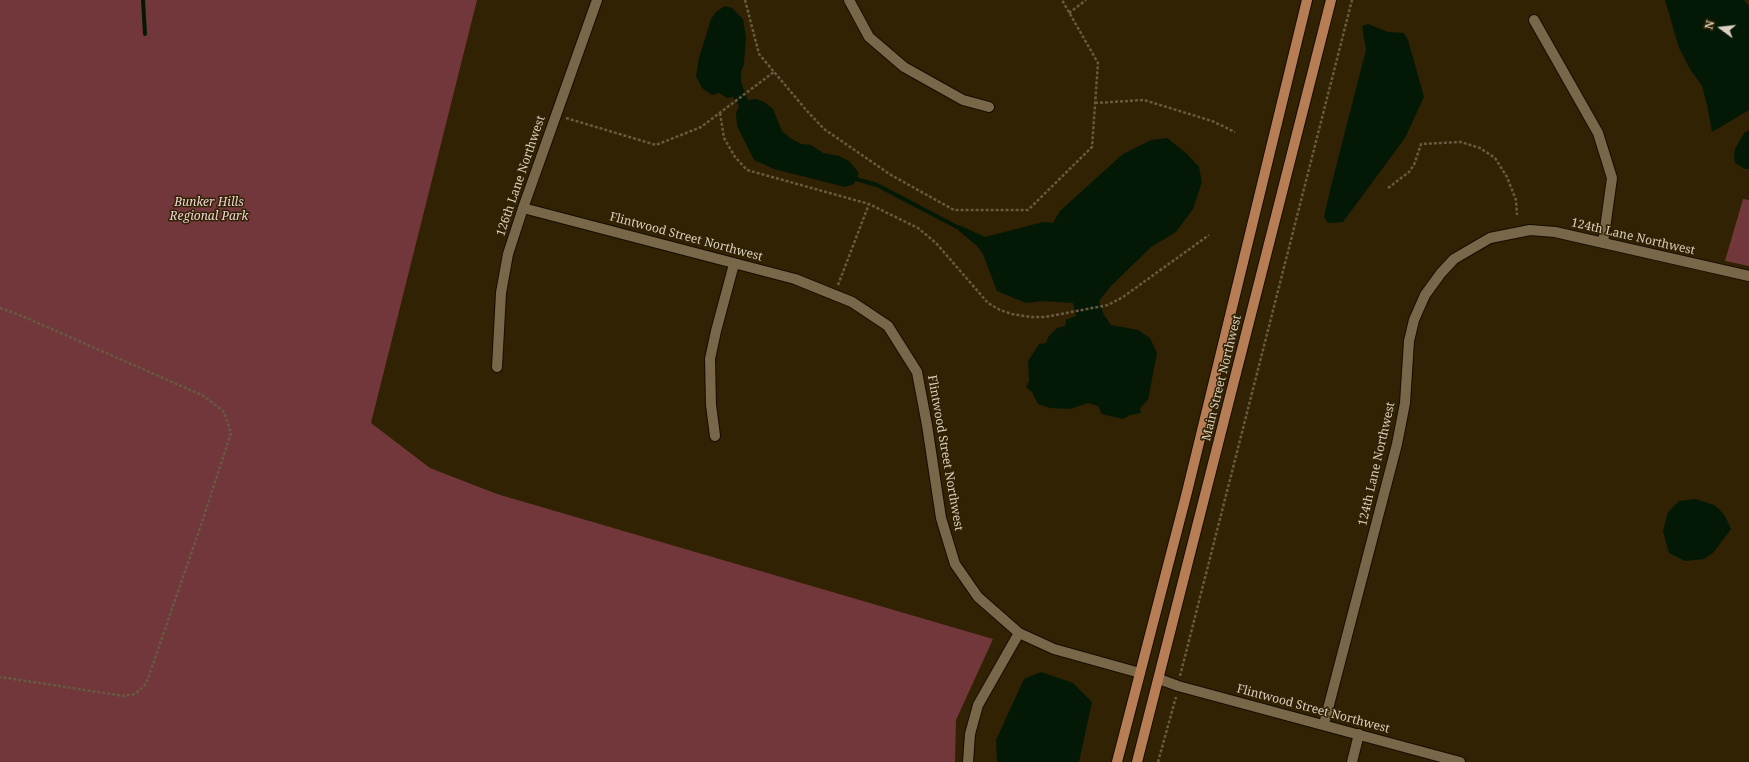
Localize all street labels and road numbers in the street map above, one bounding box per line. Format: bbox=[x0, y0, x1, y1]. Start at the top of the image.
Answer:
street label: 126th Lane Northwest bbox=[494, 114, 548, 238]
street label: Flintwood Street Northwest bbox=[608, 210, 764, 264]
street label: 124th Lane Northwest bbox=[1570, 216, 1696, 258]
street label: Main Street Northwest bbox=[1199, 314, 1245, 442]
street label: Flintwood Street Northwest bbox=[924, 374, 966, 532]
street label: 124th Lane Northwest bbox=[1356, 401, 1398, 527]
street label: Flintwood Street Northwest bbox=[1235, 682, 1391, 736]

